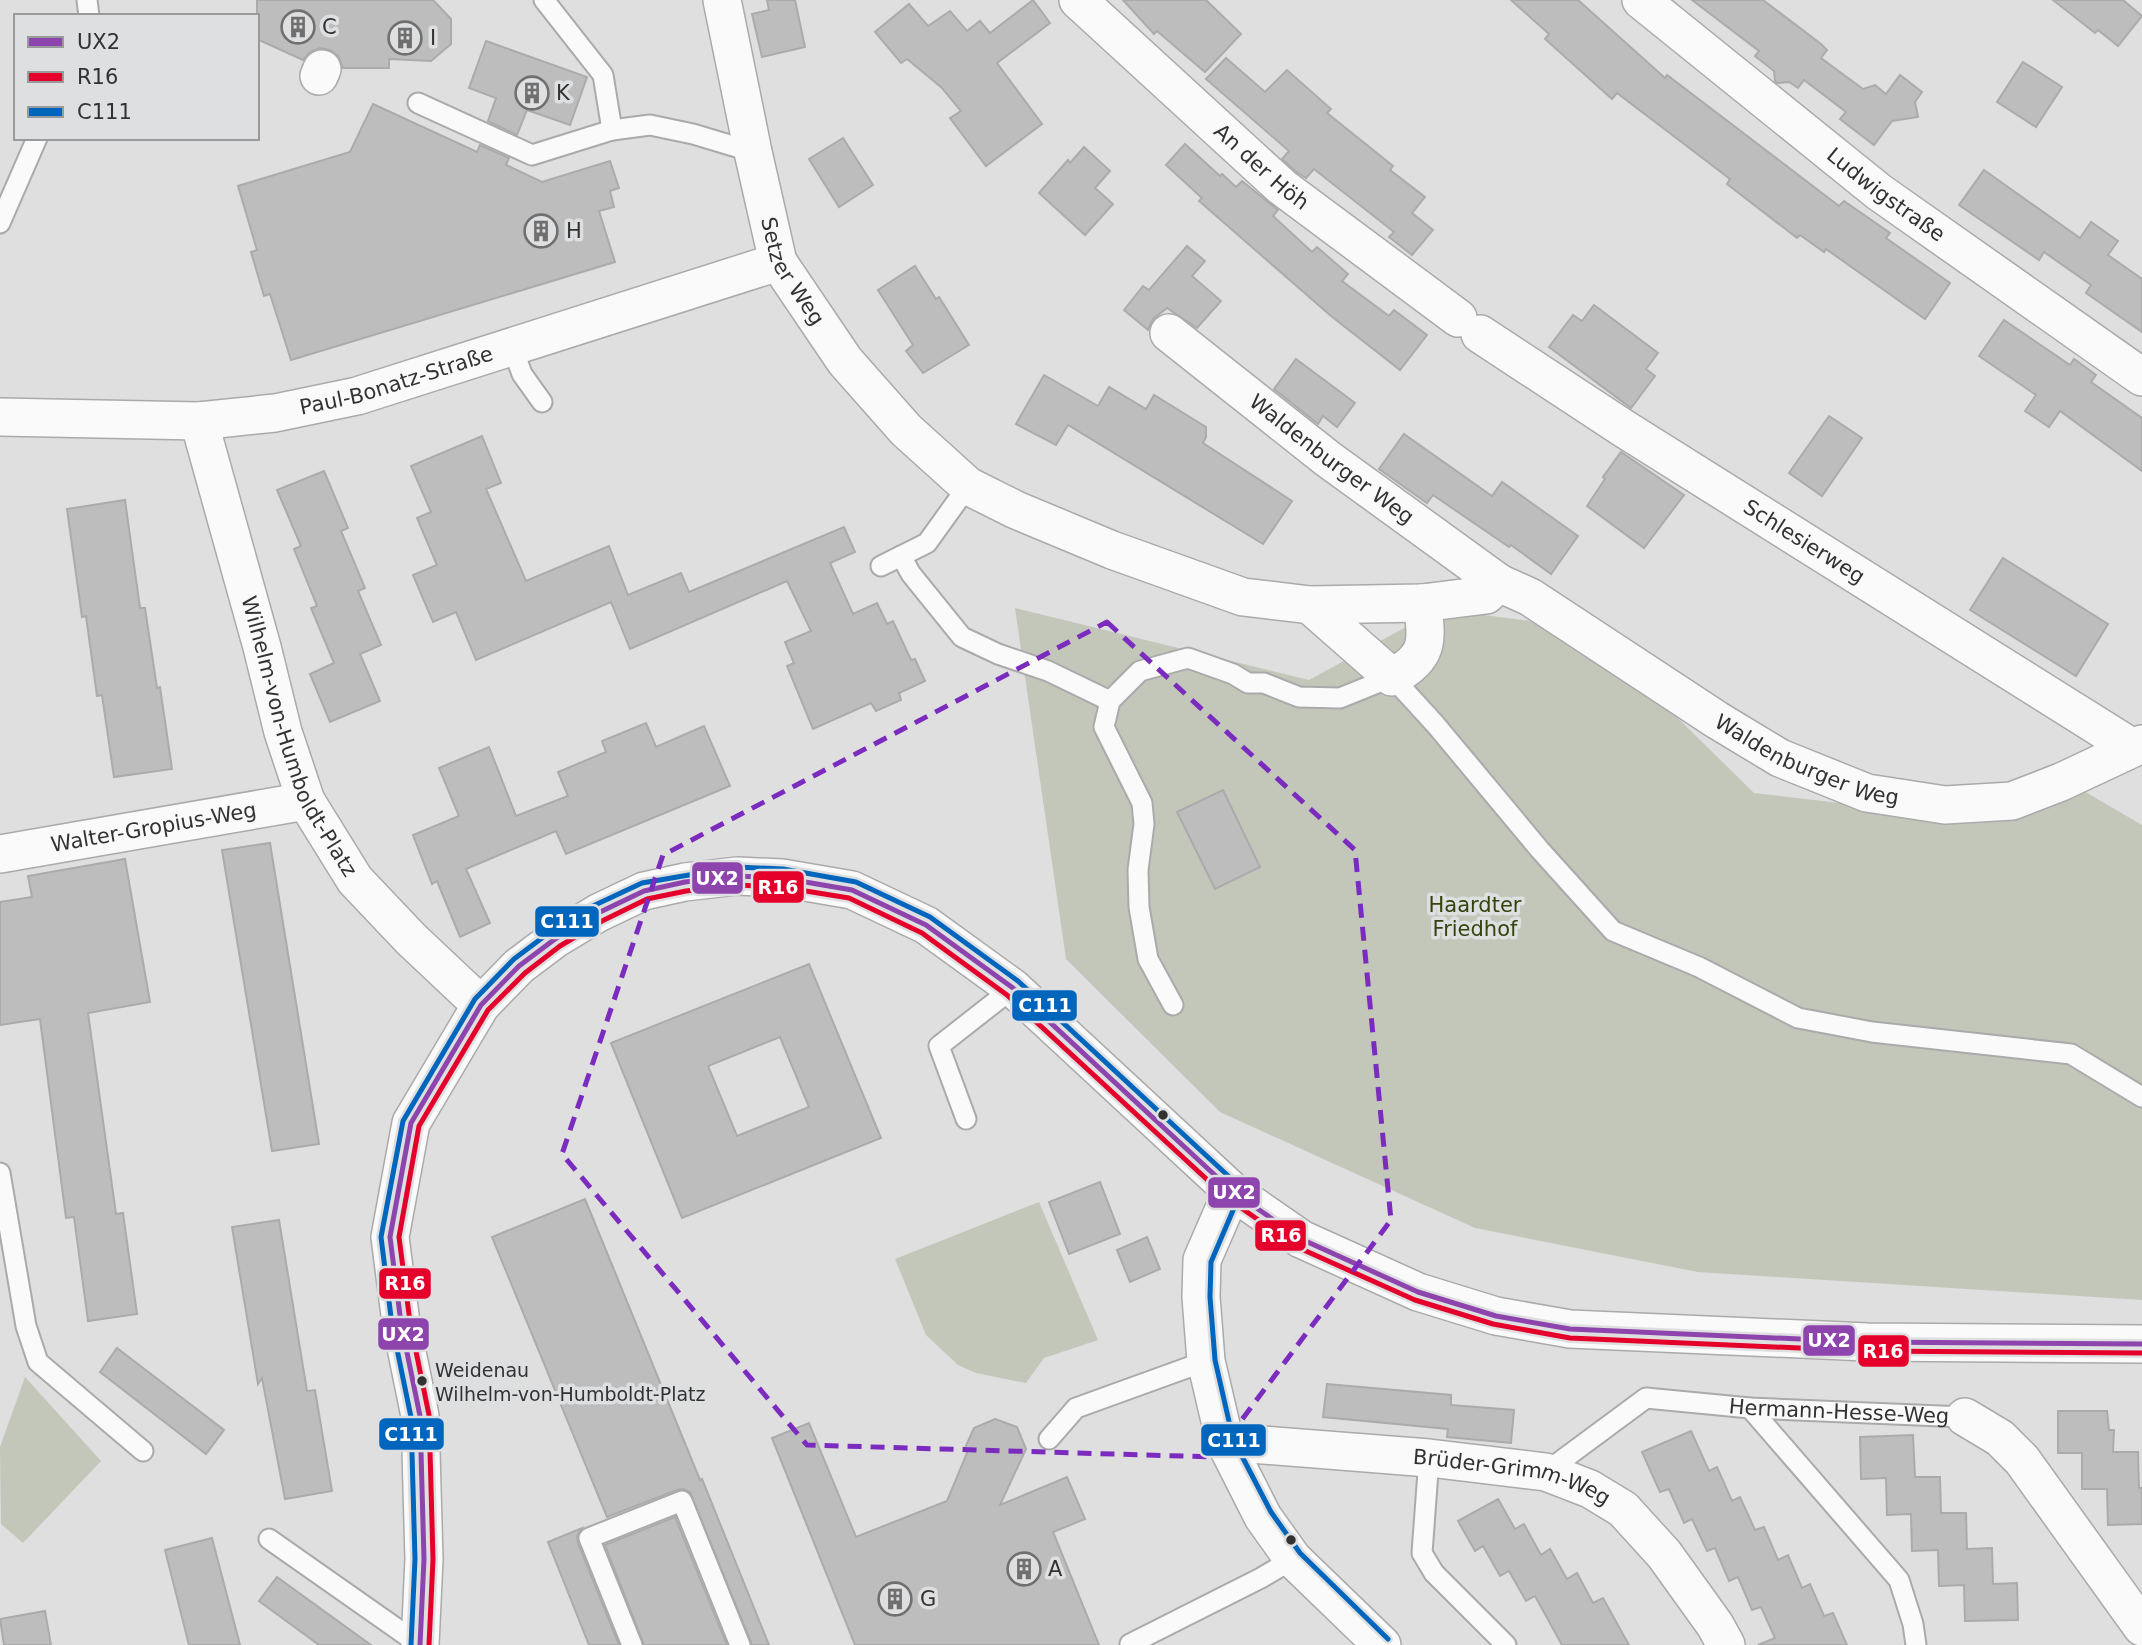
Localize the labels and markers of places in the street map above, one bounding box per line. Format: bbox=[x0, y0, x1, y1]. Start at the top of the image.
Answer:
building icon: C bbox=[279, 8, 317, 46]
place label: C bbox=[322, 15, 337, 39]
building icon: I bbox=[386, 19, 424, 57]
place label: I bbox=[430, 26, 436, 50]
building icon: K bbox=[513, 74, 551, 112]
place label: K bbox=[556, 81, 571, 105]
building icon: H bbox=[522, 212, 560, 250]
place label: H bbox=[566, 219, 582, 243]
unlabelled marker bbox=[1156, 1108, 1170, 1122]
place label: Weidenau Wilhelm-von-Humboldt-Platz bbox=[435, 1359, 706, 1405]
marker: Weidenau Wilhelm-von-Humboldt-Platz bbox=[415, 1374, 429, 1388]
unlabelled marker bbox=[1284, 1533, 1298, 1547]
building icon: A bbox=[1005, 1550, 1043, 1588]
place label: A bbox=[1048, 1557, 1063, 1581]
building icon: G bbox=[876, 1580, 914, 1618]
place label: G bbox=[920, 1587, 936, 1611]

